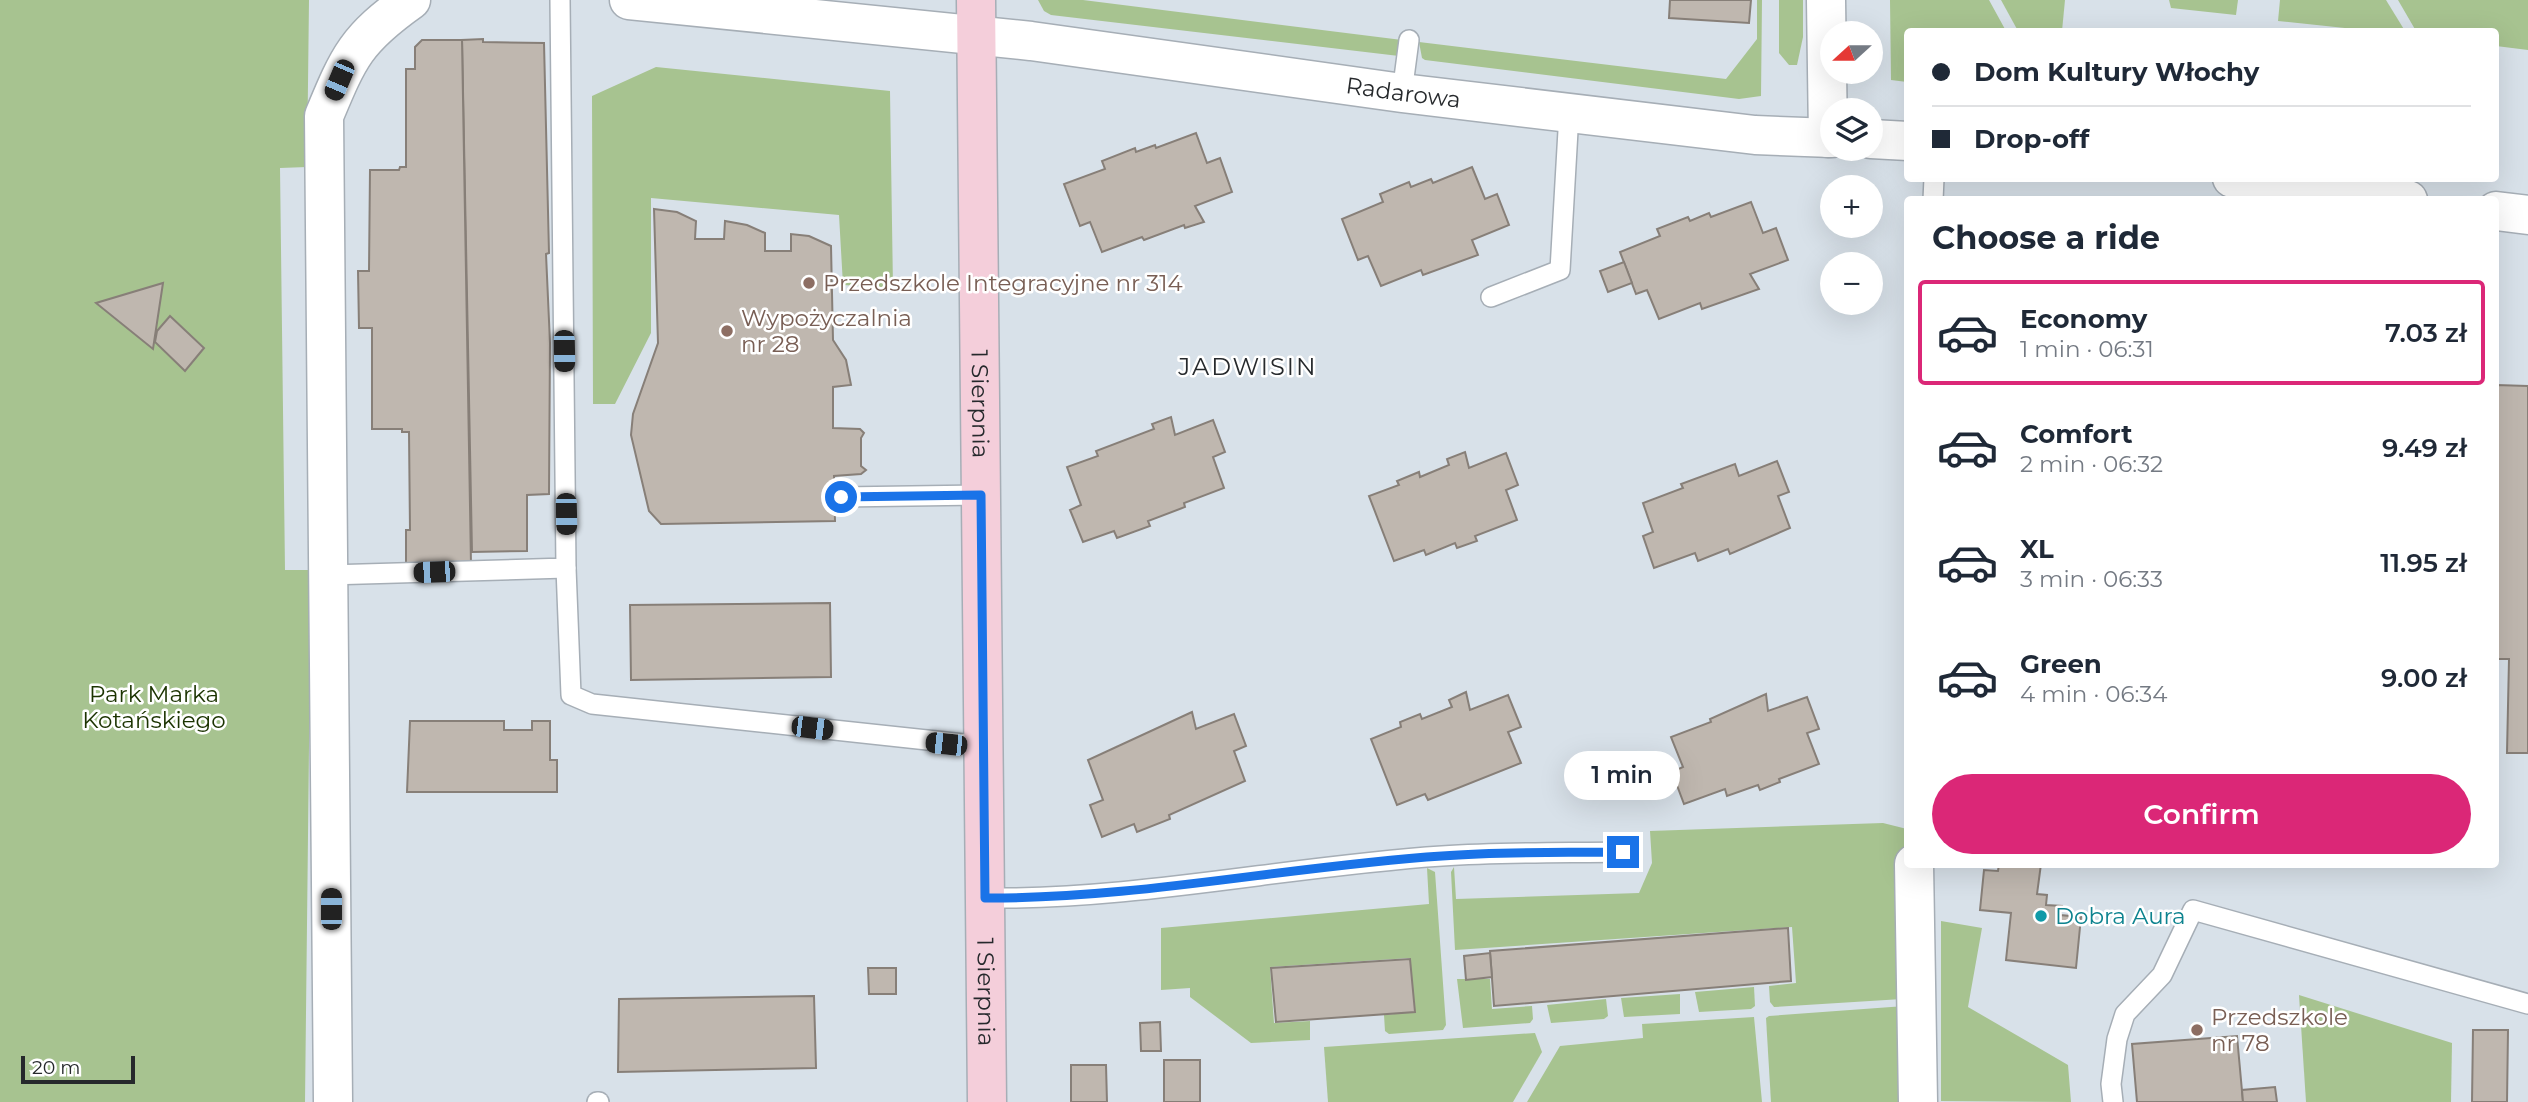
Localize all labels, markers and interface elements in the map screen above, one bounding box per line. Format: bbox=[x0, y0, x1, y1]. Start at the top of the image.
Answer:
north arrow bbox=[1820, 21, 1883, 84]
map controls bbox=[1820, 21, 1883, 315]
text: Dom Kultury Włochy bbox=[1974, 56, 2259, 88]
car bbox=[322, 57, 357, 103]
street label: Radarowa bbox=[1344, 71, 1462, 114]
button: layers bbox=[1820, 98, 1883, 161]
text: Drop-off bbox=[1974, 123, 2089, 155]
button: + bbox=[1820, 175, 1883, 238]
text: Choose a ride bbox=[1932, 218, 2160, 257]
button: − bbox=[1820, 252, 1883, 315]
place label: Przedszkole Integracyjne nr 314 bbox=[823, 269, 1183, 297]
marker: Przedszkole Integracyjne nr 314 bbox=[801, 275, 817, 291]
icon: car bbox=[1936, 301, 1999, 364]
text: Economy bbox=[2020, 303, 2147, 335]
place label: Wypożyczalnia nr 28 bbox=[741, 304, 912, 358]
text: 7.03 zł bbox=[2385, 317, 2467, 349]
marker: Wypożyczalnia nr 28 bbox=[719, 323, 735, 339]
car bbox=[554, 330, 575, 372]
text: 1 min · 06:31 bbox=[2020, 335, 2154, 363]
street label: 1 Sierpnia bbox=[965, 350, 995, 458]
district label: JADWISIN bbox=[1177, 352, 1318, 381]
icon: car bbox=[1936, 416, 1999, 479]
text: Comfort bbox=[2020, 418, 2132, 450]
text: 9.49 zł bbox=[2382, 432, 2467, 464]
text: 2 min · 06:32 bbox=[2020, 450, 2163, 478]
route start bbox=[825, 481, 857, 513]
car bbox=[556, 493, 577, 535]
icon: car bbox=[1936, 531, 1999, 594]
text: XL bbox=[2020, 533, 2054, 565]
text: 11.95 zł bbox=[2380, 547, 2467, 579]
car bbox=[413, 561, 456, 583]
text: 3 min · 06:33 bbox=[2020, 565, 2163, 593]
icon: car bbox=[1936, 646, 1999, 709]
text: Green bbox=[2020, 648, 2102, 680]
text: 9.00 zł bbox=[2381, 662, 2467, 694]
park label: Park Marka Kotańskiego bbox=[82, 680, 226, 734]
text: 4 min · 06:34 bbox=[2020, 680, 2168, 708]
car bbox=[790, 715, 835, 741]
car bbox=[925, 731, 968, 757]
callout: 1 min bbox=[1565, 750, 1681, 800]
text: 1 min bbox=[1591, 761, 1653, 789]
button: Confirm bbox=[1932, 774, 2471, 854]
route end bbox=[1607, 836, 1639, 868]
car bbox=[321, 888, 342, 930]
place label: Dobra Aura bbox=[2055, 902, 2185, 930]
marker: Dobra Aura bbox=[2033, 908, 2049, 924]
street label: 1 Sierpnia bbox=[971, 938, 1000, 1046]
place label: Przedszkole nr 78 bbox=[2211, 1003, 2348, 1057]
marker: Przedszkole nr 78 bbox=[2189, 1022, 2205, 1038]
scale bar bbox=[21, 1053, 135, 1085]
text: 20 m bbox=[32, 1056, 80, 1079]

